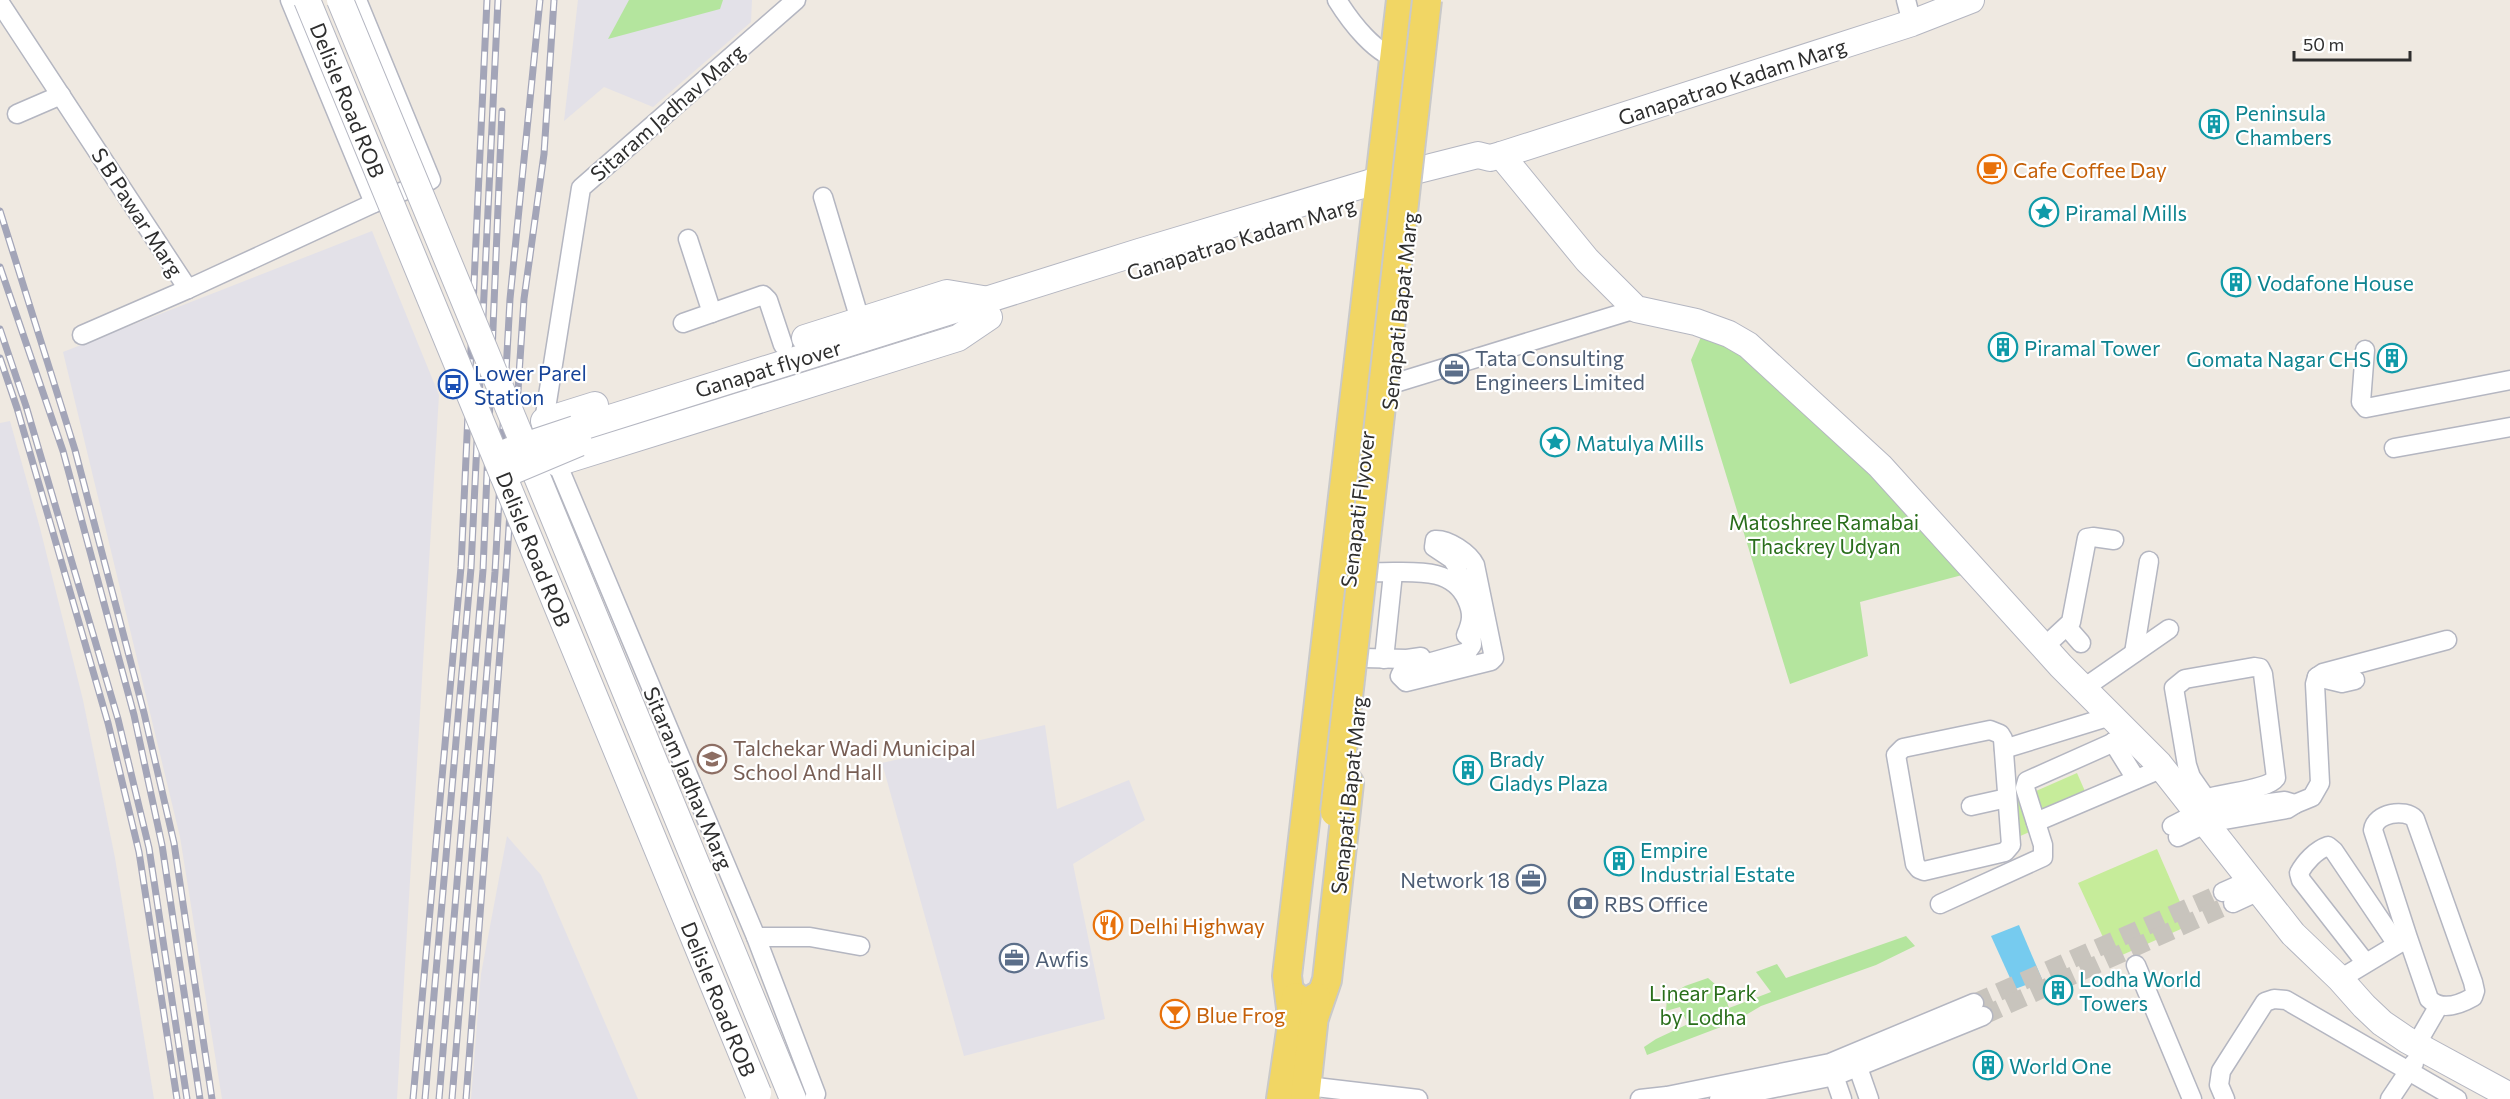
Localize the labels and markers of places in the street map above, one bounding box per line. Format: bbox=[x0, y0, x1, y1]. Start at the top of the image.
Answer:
place label: Peninsula Chambers bbox=[2235, 100, 2332, 149]
building icon: Peninsula Chambers bbox=[2198, 108, 2230, 140]
cafe icon: Cafe Coffee Day bbox=[1976, 153, 2008, 185]
place label: Cafe Coffee Day bbox=[2013, 157, 2167, 182]
place icon: Piramal Mills bbox=[2028, 196, 2060, 228]
place label: Piramal Mills bbox=[2065, 200, 2187, 225]
building icon: Vodafone House bbox=[2220, 266, 2252, 298]
place label: Vodafone House bbox=[2257, 270, 2414, 295]
building icon: Piramal Tower bbox=[1987, 331, 2019, 363]
place label: Piramal Tower bbox=[2024, 335, 2160, 360]
building icon: Gomata Nagar CHS bbox=[2376, 342, 2408, 374]
place label: Tata Consulting Engineers Limited bbox=[1475, 345, 1645, 394]
place label: Gomata Nagar CHS bbox=[2186, 346, 2371, 371]
office icon: Tata Consulting Engineers Limited bbox=[1438, 353, 1470, 385]
place label: Lower Parel Station bbox=[474, 360, 587, 409]
bus stop icon: Lower Parel Station bbox=[437, 368, 469, 400]
place icon: Matulya Mills bbox=[1539, 426, 1571, 458]
place label: Matulya Mills bbox=[1576, 430, 1704, 455]
place label: Talchekar Wadi Municipal School And Hall bbox=[733, 735, 976, 784]
school or university icon: Talchekar Wadi Municipal School And Hall bbox=[696, 743, 728, 775]
place label: Brady Gladys Plaza bbox=[1489, 746, 1608, 795]
building icon: Brady Gladys Plaza bbox=[1452, 754, 1484, 786]
place label: Empire Industrial Estate bbox=[1640, 837, 1795, 886]
building icon: Empire Industrial Estate bbox=[1603, 845, 1635, 877]
office icon: Network 18 bbox=[1515, 863, 1547, 895]
place label: Network 18 bbox=[1400, 867, 1510, 892]
bank icon: RBS Office bbox=[1567, 887, 1599, 919]
place label: RBS Office bbox=[1604, 891, 1708, 916]
restaurant icon: Delhi Highway bbox=[1092, 909, 1124, 941]
place label: Delhi Highway bbox=[1129, 913, 1265, 938]
office icon: Awfis bbox=[998, 942, 1030, 974]
place label: Awfis bbox=[1035, 946, 1089, 971]
place label: Lodha World Towers bbox=[2079, 966, 2201, 1015]
building icon: Lodha World Towers bbox=[2042, 974, 2074, 1006]
bar icon: Blue Frog bbox=[1159, 998, 1191, 1030]
place label: Blue Frog bbox=[1196, 1002, 1285, 1027]
building icon: World One bbox=[1972, 1049, 2004, 1081]
place label: World One bbox=[2009, 1053, 2112, 1078]

